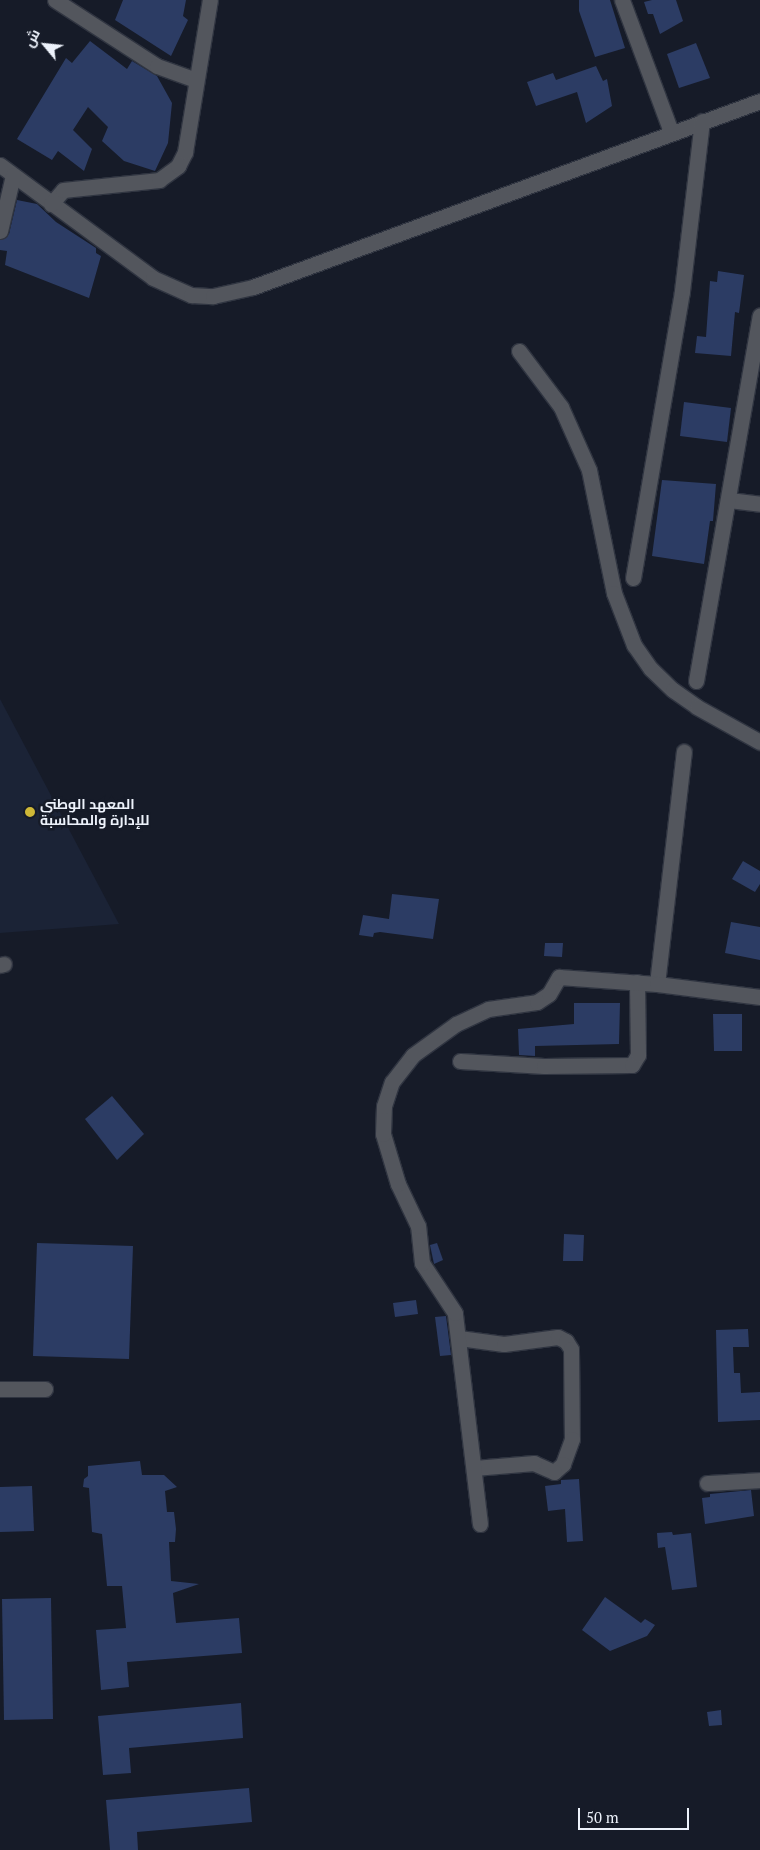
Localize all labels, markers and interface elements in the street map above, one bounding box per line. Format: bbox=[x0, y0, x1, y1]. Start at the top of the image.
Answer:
north arrow bbox=[20, 20, 70, 70]
text: ش bbox=[19, 25, 44, 50]
place label: المعهد الوطني للإدارة والمحاسبة bbox=[40, 796, 149, 829]
marker: المعهد الوطني للإدارة والمحاسبة bbox=[24, 806, 36, 818]
scale bar bbox=[580, 1798, 691, 1830]
text: 50 m bbox=[586, 1807, 619, 1827]

